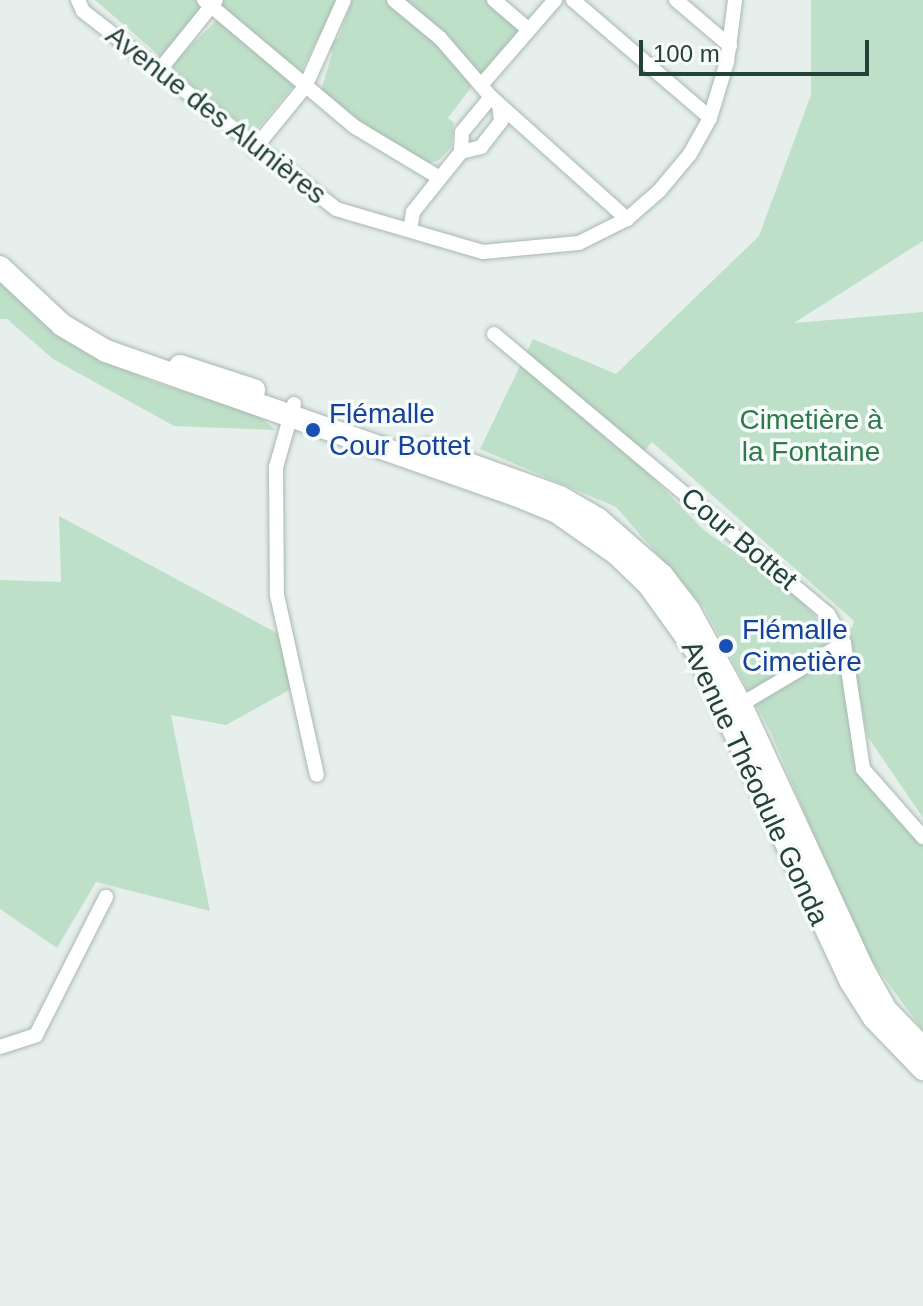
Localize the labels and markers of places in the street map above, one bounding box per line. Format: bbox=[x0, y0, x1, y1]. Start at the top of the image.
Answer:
place label: Flémalle Cour Bottet bbox=[329, 397, 471, 463]
marker: Flémalle Cour Bottet bbox=[304, 421, 322, 439]
place label: Flémalle Cimetière bbox=[742, 613, 862, 679]
marker: Flémalle Cimetière bbox=[717, 637, 735, 655]

